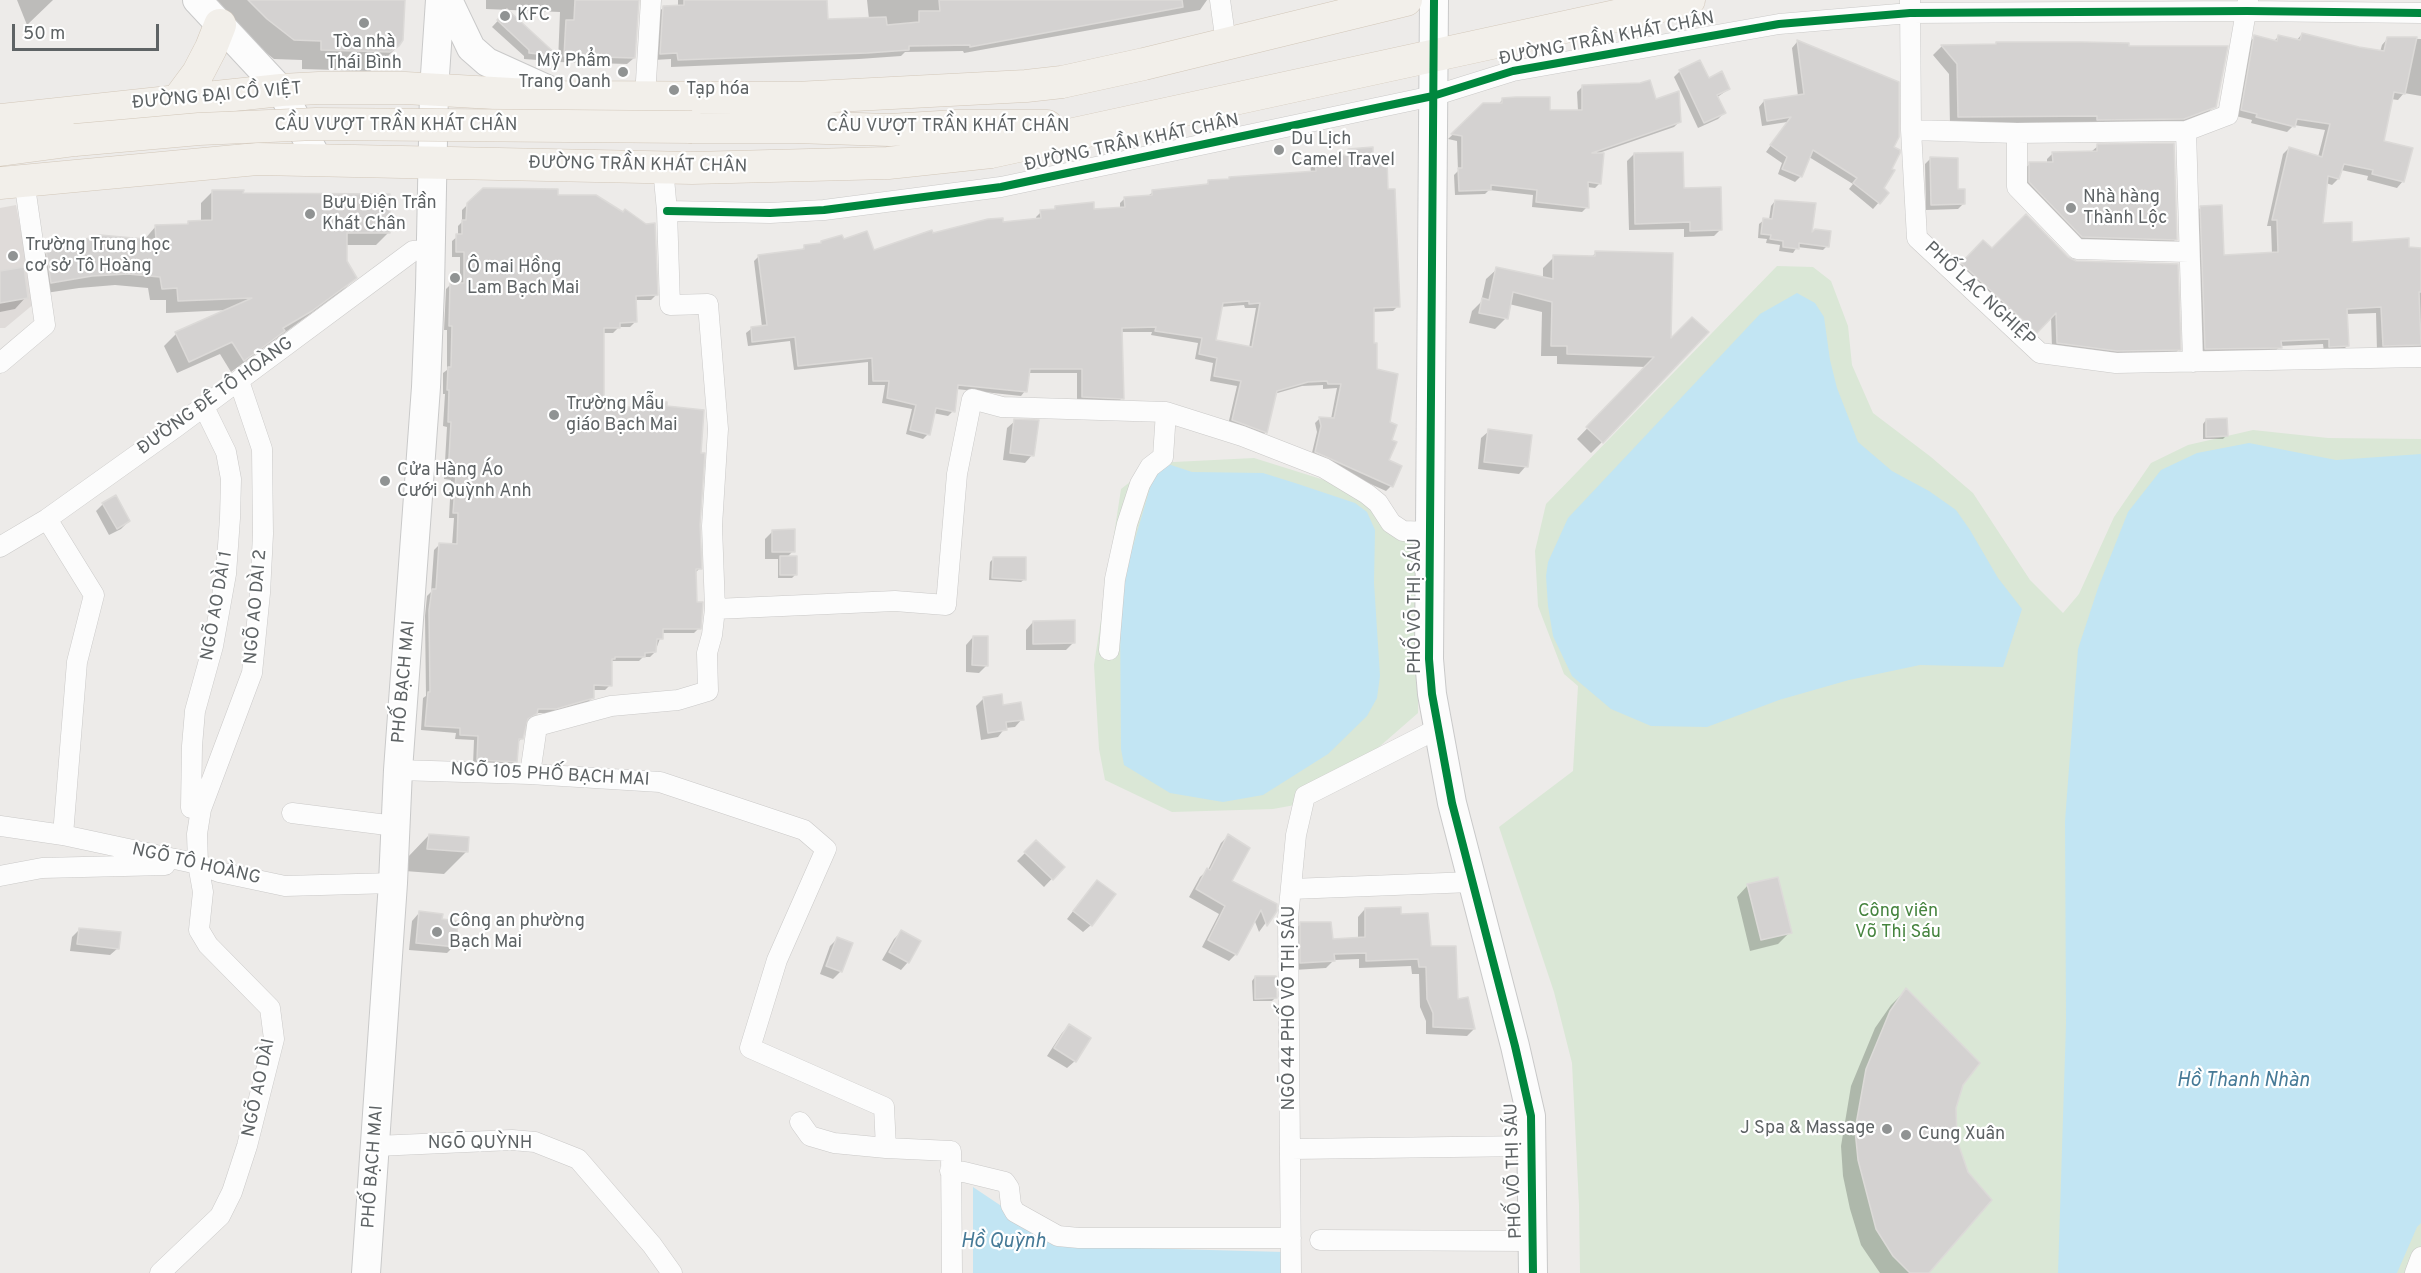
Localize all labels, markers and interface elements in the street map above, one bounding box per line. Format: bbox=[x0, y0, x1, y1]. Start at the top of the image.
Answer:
place label: KFC bbox=[517, 5, 550, 27]
marker: KFC bbox=[498, 9, 512, 23]
street label: ĐƯỜNG TRẦN KHÁT CHÂN bbox=[1498, 9, 1716, 71]
scale bar bbox=[15, 12, 162, 50]
marker: Tòa nhà Thái Bình bbox=[357, 16, 371, 30]
text: 50 m bbox=[23, 23, 65, 46]
place label: Tòa nhà Thái Bình bbox=[326, 32, 402, 74]
place label: Mỹ Phẩm Trang Oanh bbox=[518, 51, 611, 94]
marker: Mỹ Phẩm Trang Oanh bbox=[616, 65, 630, 79]
street label: ĐƯỜNG ĐẠI CỒ VIỆT bbox=[131, 79, 303, 115]
place label: Tạp hóa bbox=[686, 79, 749, 101]
marker: Tạp hóa bbox=[667, 83, 681, 97]
street label: ĐƯỜNG TRẦN KHÁT CHÂN bbox=[1023, 111, 1241, 177]
street label: CẦU VƯỢT TRẦN KHÁT CHÂN bbox=[274, 115, 518, 137]
street label: CẦU VƯỢT TRẦN KHÁT CHÂN bbox=[826, 116, 1070, 138]
place label: Du Lịch Camel Travel bbox=[1291, 129, 1395, 172]
marker: Du Lịch Camel Travel bbox=[1272, 143, 1286, 157]
street label: ĐƯỜNG TRẦN KHÁT CHÂN bbox=[528, 153, 748, 179]
place label: Nhà hàng Thành Lộc bbox=[2083, 187, 2167, 230]
place label: Bưu Điện Trần Khát Chân bbox=[322, 193, 437, 236]
marker: Nhà hàng Thành Lộc bbox=[2064, 201, 2078, 215]
marker: Bưu Điện Trần Khát Chân bbox=[303, 207, 317, 221]
place label: Trường Trung học cơ sở Tô Hoàng bbox=[25, 235, 170, 278]
street label: PHỐ LẠC NGHIỆP bbox=[1919, 238, 2039, 352]
marker: Trường Trung học cơ sở Tô Hoàng bbox=[6, 249, 20, 263]
place label: Ô mai Hồng Lam Bạch Mai bbox=[467, 257, 579, 300]
marker: Ô mai Hồng Lam Bạch Mai bbox=[448, 271, 462, 285]
street label: ĐƯỜNG ĐÊ TÔ HOÀNG bbox=[134, 333, 298, 461]
place label: Trường Mẫu giáo Bạch Mai bbox=[566, 394, 677, 436]
marker: Trường Mẫu giáo Bạch Mai bbox=[547, 408, 561, 422]
place label: Cửa Hàng Áo Cưới Quỳnh Anh bbox=[397, 460, 532, 502]
marker: Cửa Hàng Áo Cưới Quỳnh Anh bbox=[378, 474, 392, 488]
street label: PHỐ VÕ THỊ SÁU bbox=[1405, 538, 1427, 674]
street label: NGÕ AO DÀI 1 bbox=[198, 549, 238, 663]
street label: NGÕ AO DÀI 2 bbox=[241, 549, 273, 665]
street label: PHỐ BẠCH MAI bbox=[389, 620, 421, 744]
street label: NGÕ 105 PHỐ BẠCH MAI bbox=[450, 760, 650, 792]
street label: NGÕ TÔ HOÀNG bbox=[130, 840, 262, 890]
park label: Công viên Võ Thị Sáu bbox=[1855, 901, 1941, 944]
street label: NGÕ 44 PHỐ VÕ THỊ SÁU bbox=[1279, 905, 1301, 1111]
place label: Công an phường Bạch Mai bbox=[449, 911, 585, 954]
marker: Công an phường Bạch Mai bbox=[430, 925, 444, 939]
street label: NGÕ AO DÀI bbox=[239, 1037, 281, 1139]
water label: Hồ Thanh Nhàn bbox=[2177, 1070, 2309, 1094]
street label: PHỐ VÕ THỊ SÁU bbox=[1502, 1103, 1528, 1239]
street label: PHỐ BẠCH MAI bbox=[359, 1105, 389, 1229]
place label: J Spa & Massage bbox=[1740, 1118, 1875, 1140]
marker: J Spa & Massage bbox=[1880, 1122, 1894, 1136]
place label: Cung Xuân bbox=[1918, 1124, 2005, 1146]
marker: Cung Xuân bbox=[1899, 1128, 1913, 1142]
street label: NGÕ QUỲNH bbox=[428, 1133, 532, 1155]
water label: Hồ Quỳnh bbox=[960, 1231, 1046, 1255]

